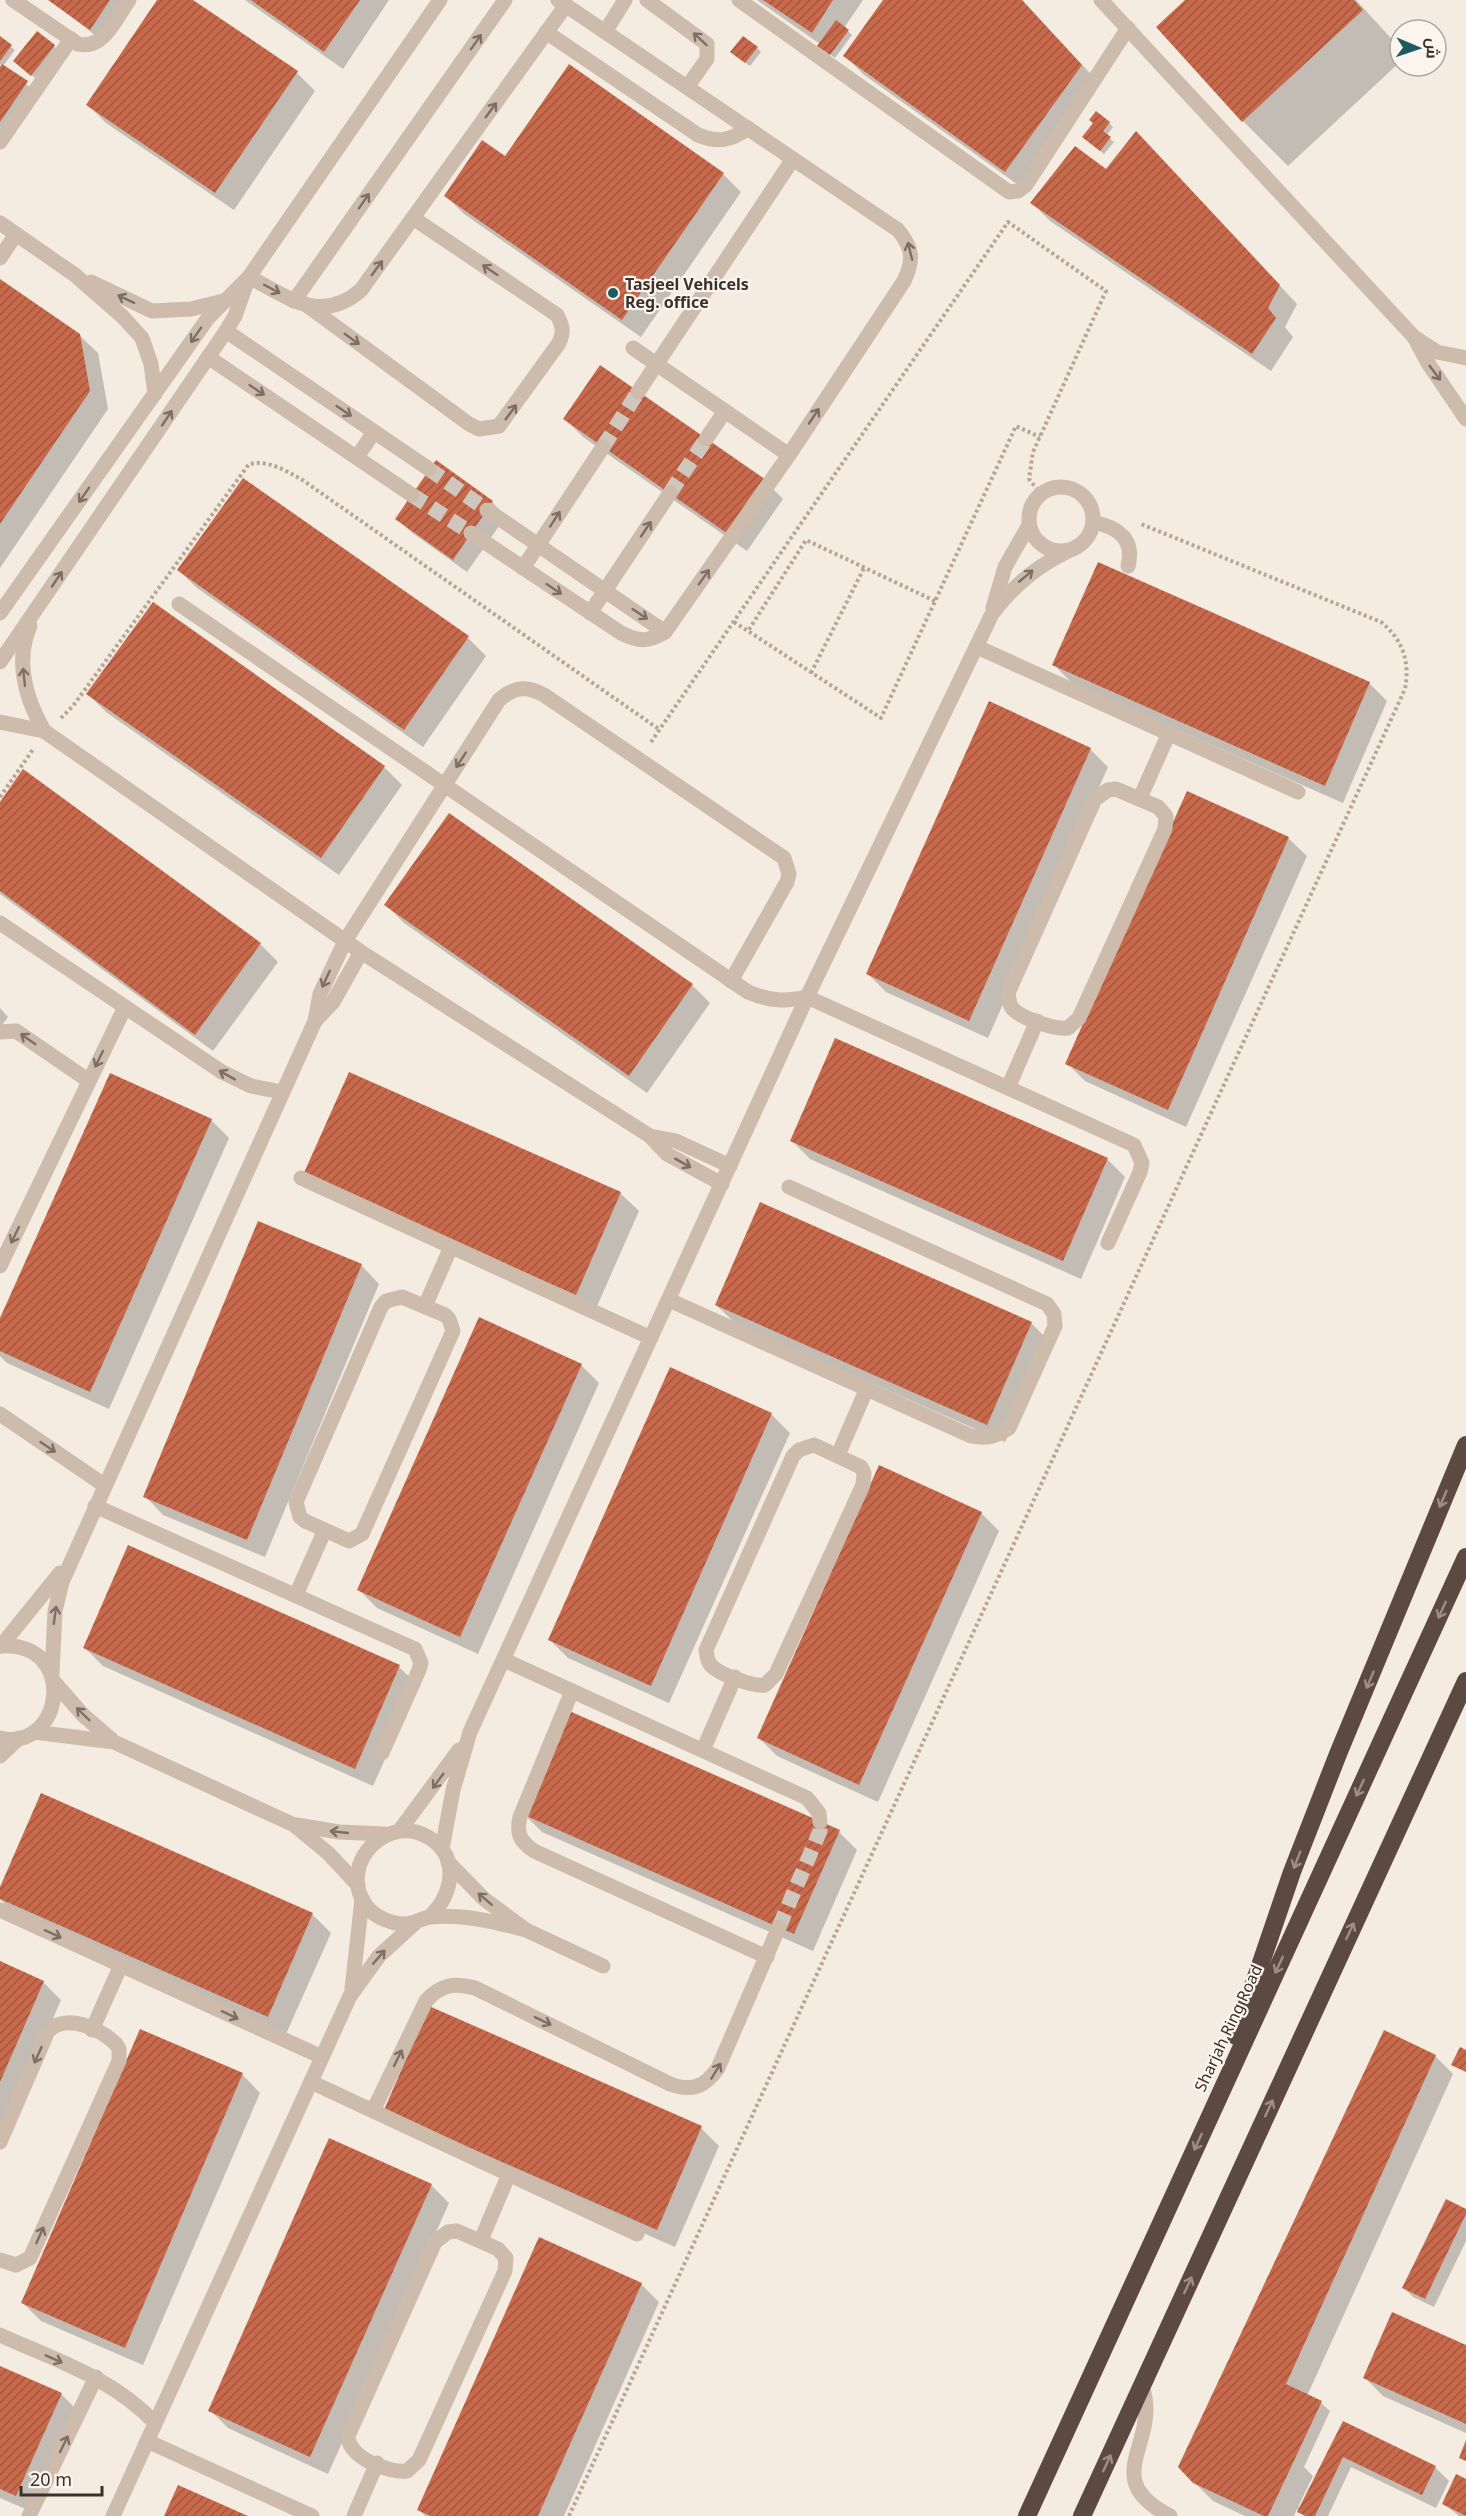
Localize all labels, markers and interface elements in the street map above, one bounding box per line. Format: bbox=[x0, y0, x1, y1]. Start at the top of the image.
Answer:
north arrow bbox=[1388, 18, 1448, 78]
one-way arrow bbox=[693, 32, 708, 46]
one-way arrow bbox=[470, 34, 482, 50]
text: ش bbox=[1422, 38, 1444, 59]
one-way arrow bbox=[485, 102, 497, 118]
one-way arrow bbox=[358, 194, 370, 210]
one-way arrow bbox=[903, 242, 915, 261]
one-way arrow bbox=[371, 261, 383, 277]
one-way arrow bbox=[482, 264, 499, 276]
place label: Tasjeel Vehicels Reg. office bbox=[625, 273, 749, 313]
one-way arrow bbox=[262, 284, 280, 295]
marker: Tasjeel Vehicels Reg. office bbox=[606, 286, 620, 300]
one-way arrow bbox=[118, 292, 136, 304]
one-way arrow bbox=[190, 327, 202, 343]
one-way arrow bbox=[344, 333, 360, 345]
one-way arrow bbox=[1429, 365, 1442, 381]
one-way arrow bbox=[248, 383, 265, 396]
one-way arrow bbox=[505, 404, 517, 420]
one-way arrow bbox=[335, 405, 351, 417]
one-way arrow bbox=[808, 409, 820, 425]
one-way arrow bbox=[161, 410, 173, 426]
one-way arrow bbox=[77, 486, 90, 502]
one-way arrow bbox=[549, 511, 561, 528]
one-way arrow bbox=[640, 522, 652, 538]
one-way arrow bbox=[698, 569, 710, 586]
one-way arrow bbox=[1018, 570, 1034, 583]
one-way arrow bbox=[51, 571, 63, 588]
one-way arrow bbox=[546, 583, 562, 595]
one-way arrow bbox=[631, 608, 647, 620]
one-way arrow bbox=[18, 668, 29, 688]
one-way arrow bbox=[455, 751, 467, 768]
one-way arrow bbox=[320, 970, 332, 988]
one-way arrow bbox=[21, 1033, 37, 1045]
one-way arrow bbox=[93, 1050, 105, 1068]
one-way arrow bbox=[219, 1069, 236, 1081]
one-way arrow bbox=[674, 1158, 692, 1169]
one-way arrow bbox=[8, 1226, 20, 1244]
one-way arrow bbox=[40, 1440, 57, 1453]
one-way arrow bbox=[1437, 1489, 1448, 1508]
one-way arrow bbox=[1435, 1601, 1447, 1619]
one-way arrow bbox=[49, 1606, 60, 1625]
one-way arrow bbox=[1364, 1670, 1375, 1688]
one-way arrow bbox=[75, 1707, 90, 1722]
one-way arrow bbox=[432, 1772, 444, 1789]
one-way arrow bbox=[1354, 1778, 1366, 1796]
one-way arrow bbox=[330, 1826, 350, 1837]
one-way arrow bbox=[1290, 1851, 1301, 1869]
one-way arrow bbox=[477, 1892, 493, 1905]
one-way arrow bbox=[1345, 1922, 1357, 1940]
one-way arrow bbox=[44, 1929, 62, 1941]
one-way arrow bbox=[372, 1950, 386, 1965]
one-way arrow bbox=[1273, 1955, 1284, 1973]
street label: Sharjah Ring Road bbox=[1189, 1961, 1267, 2095]
one-way arrow bbox=[221, 2010, 239, 2022]
one-way arrow bbox=[534, 2016, 552, 2027]
one-way arrow bbox=[32, 2045, 43, 2064]
one-way arrow bbox=[393, 2049, 405, 2067]
one-way arrow bbox=[710, 2063, 722, 2080]
one-way arrow bbox=[1264, 2100, 1275, 2118]
one-way arrow bbox=[1191, 2133, 1203, 2151]
one-way arrow bbox=[35, 2226, 47, 2244]
one-way arrow bbox=[1182, 2277, 1194, 2295]
one-way arrow bbox=[44, 2354, 62, 2365]
one-way arrow bbox=[58, 2436, 70, 2454]
one-way arrow bbox=[1101, 2454, 1113, 2472]
scale bar bbox=[21, 2459, 102, 2497]
text: 20 m bbox=[30, 2467, 72, 2491]

